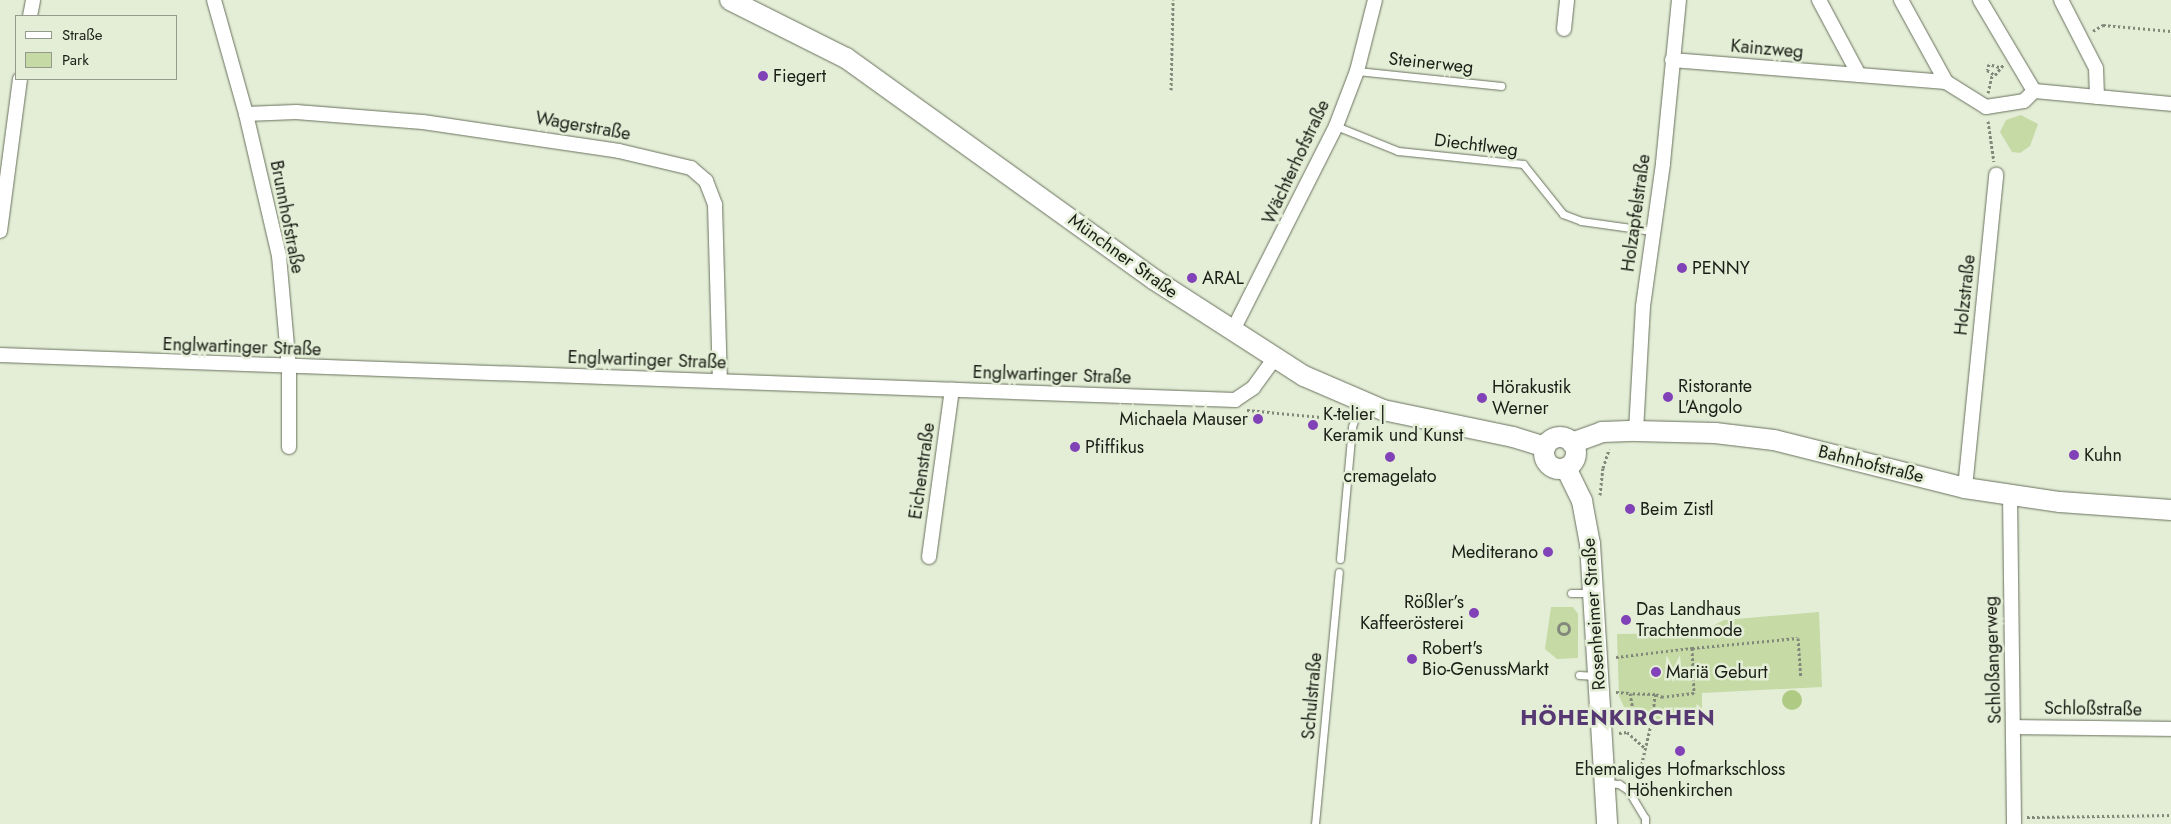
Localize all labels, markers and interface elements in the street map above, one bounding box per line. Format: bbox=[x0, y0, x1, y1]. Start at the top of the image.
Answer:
legend bbox=[15, 15, 178, 80]
text: Straße bbox=[62, 24, 102, 46]
street label: Kainzweg bbox=[1730, 35, 1804, 63]
street label: Steinerweg bbox=[1388, 48, 1474, 78]
text: Park bbox=[62, 49, 89, 71]
place label: Fiegert bbox=[773, 65, 826, 87]
marker: Fiegert bbox=[757, 70, 769, 82]
street label: Wächterhofstraße bbox=[1258, 96, 1334, 228]
street label: Wagerstraße bbox=[534, 107, 632, 145]
street label: Diechtlweg bbox=[1433, 129, 1519, 161]
street label: Holzapfelstraße bbox=[1617, 153, 1655, 273]
street label: Brunnhofstraße bbox=[265, 159, 309, 275]
street label: Münchner Straße bbox=[1064, 209, 1182, 303]
street label: Holzstraße bbox=[1950, 254, 1980, 336]
place label: PENNY bbox=[1692, 257, 1750, 279]
marker: PENNY bbox=[1676, 262, 1688, 274]
place label: ARAL bbox=[1202, 267, 1244, 289]
marker: ARAL bbox=[1186, 272, 1198, 284]
street label: Englwartinger Straße bbox=[162, 333, 322, 361]
street label: Englwartinger Straße bbox=[567, 346, 727, 374]
street label: Englwartinger Straße bbox=[972, 361, 1132, 389]
place label: Ristorante L'Angolo bbox=[1678, 376, 1752, 418]
place label: Hörakustik Werner bbox=[1492, 377, 1571, 419]
marker: Ristorante L'Angolo bbox=[1662, 391, 1674, 403]
marker: Hörakustik Werner bbox=[1476, 392, 1488, 404]
place label: K-telier | Keramik und Kunst bbox=[1323, 404, 1463, 446]
place label: Michaela Mauser bbox=[1119, 408, 1248, 430]
marker: Michaela Mauser bbox=[1252, 413, 1264, 425]
marker: K-telier | Keramik und Kunst bbox=[1307, 419, 1319, 431]
street label: Eichenstraße bbox=[905, 421, 939, 521]
place label: Pfiffikus bbox=[1085, 436, 1144, 458]
street label: Bahnhofstraße bbox=[1816, 440, 1926, 488]
marker: Pfiffikus bbox=[1069, 441, 1081, 453]
place label: Kuhn bbox=[2084, 444, 2122, 466]
marker: Kuhn bbox=[2068, 449, 2080, 461]
marker: cremagelato bbox=[1384, 451, 1396, 463]
place label: cremagelato bbox=[1344, 465, 1436, 487]
place label: Beim Zistl bbox=[1640, 498, 1714, 520]
marker: Beim Zistl bbox=[1624, 503, 1636, 515]
street label: Rosenheimer Straße bbox=[1578, 537, 1610, 691]
place label: Mediterano bbox=[1452, 541, 1538, 563]
marker: Mediterano bbox=[1542, 546, 1554, 558]
place label: Rößler’s Kaffeerösterei bbox=[1360, 592, 1464, 634]
street label: Schloßangerweg bbox=[1980, 596, 2006, 724]
place label: Das Landhaus Trachtenmode bbox=[1636, 599, 1742, 642]
marker: Rößler’s Kaffeerösterei bbox=[1468, 607, 1480, 619]
marker: Das Landhaus Trachtenmode bbox=[1620, 614, 1632, 626]
place label: Robert's Bio-GenussMarkt bbox=[1422, 638, 1549, 681]
street label: Schulstraße bbox=[1297, 652, 1327, 740]
marker: Robert's Bio-GenussMarkt bbox=[1406, 653, 1418, 665]
place label: Mariä Geburt bbox=[1666, 661, 1768, 683]
marker: Mariä Geburt bbox=[1650, 666, 1662, 678]
street label: Schloßstraße bbox=[2044, 697, 2142, 721]
district label: HÖHENKIRCHEN bbox=[1519, 705, 1717, 731]
marker: Ehemaliges Hofmarkschloss Höhenkirchen bbox=[1674, 745, 1686, 757]
place label: Ehemaliges Hofmarkschloss Höhenkirchen bbox=[1575, 759, 1785, 802]

